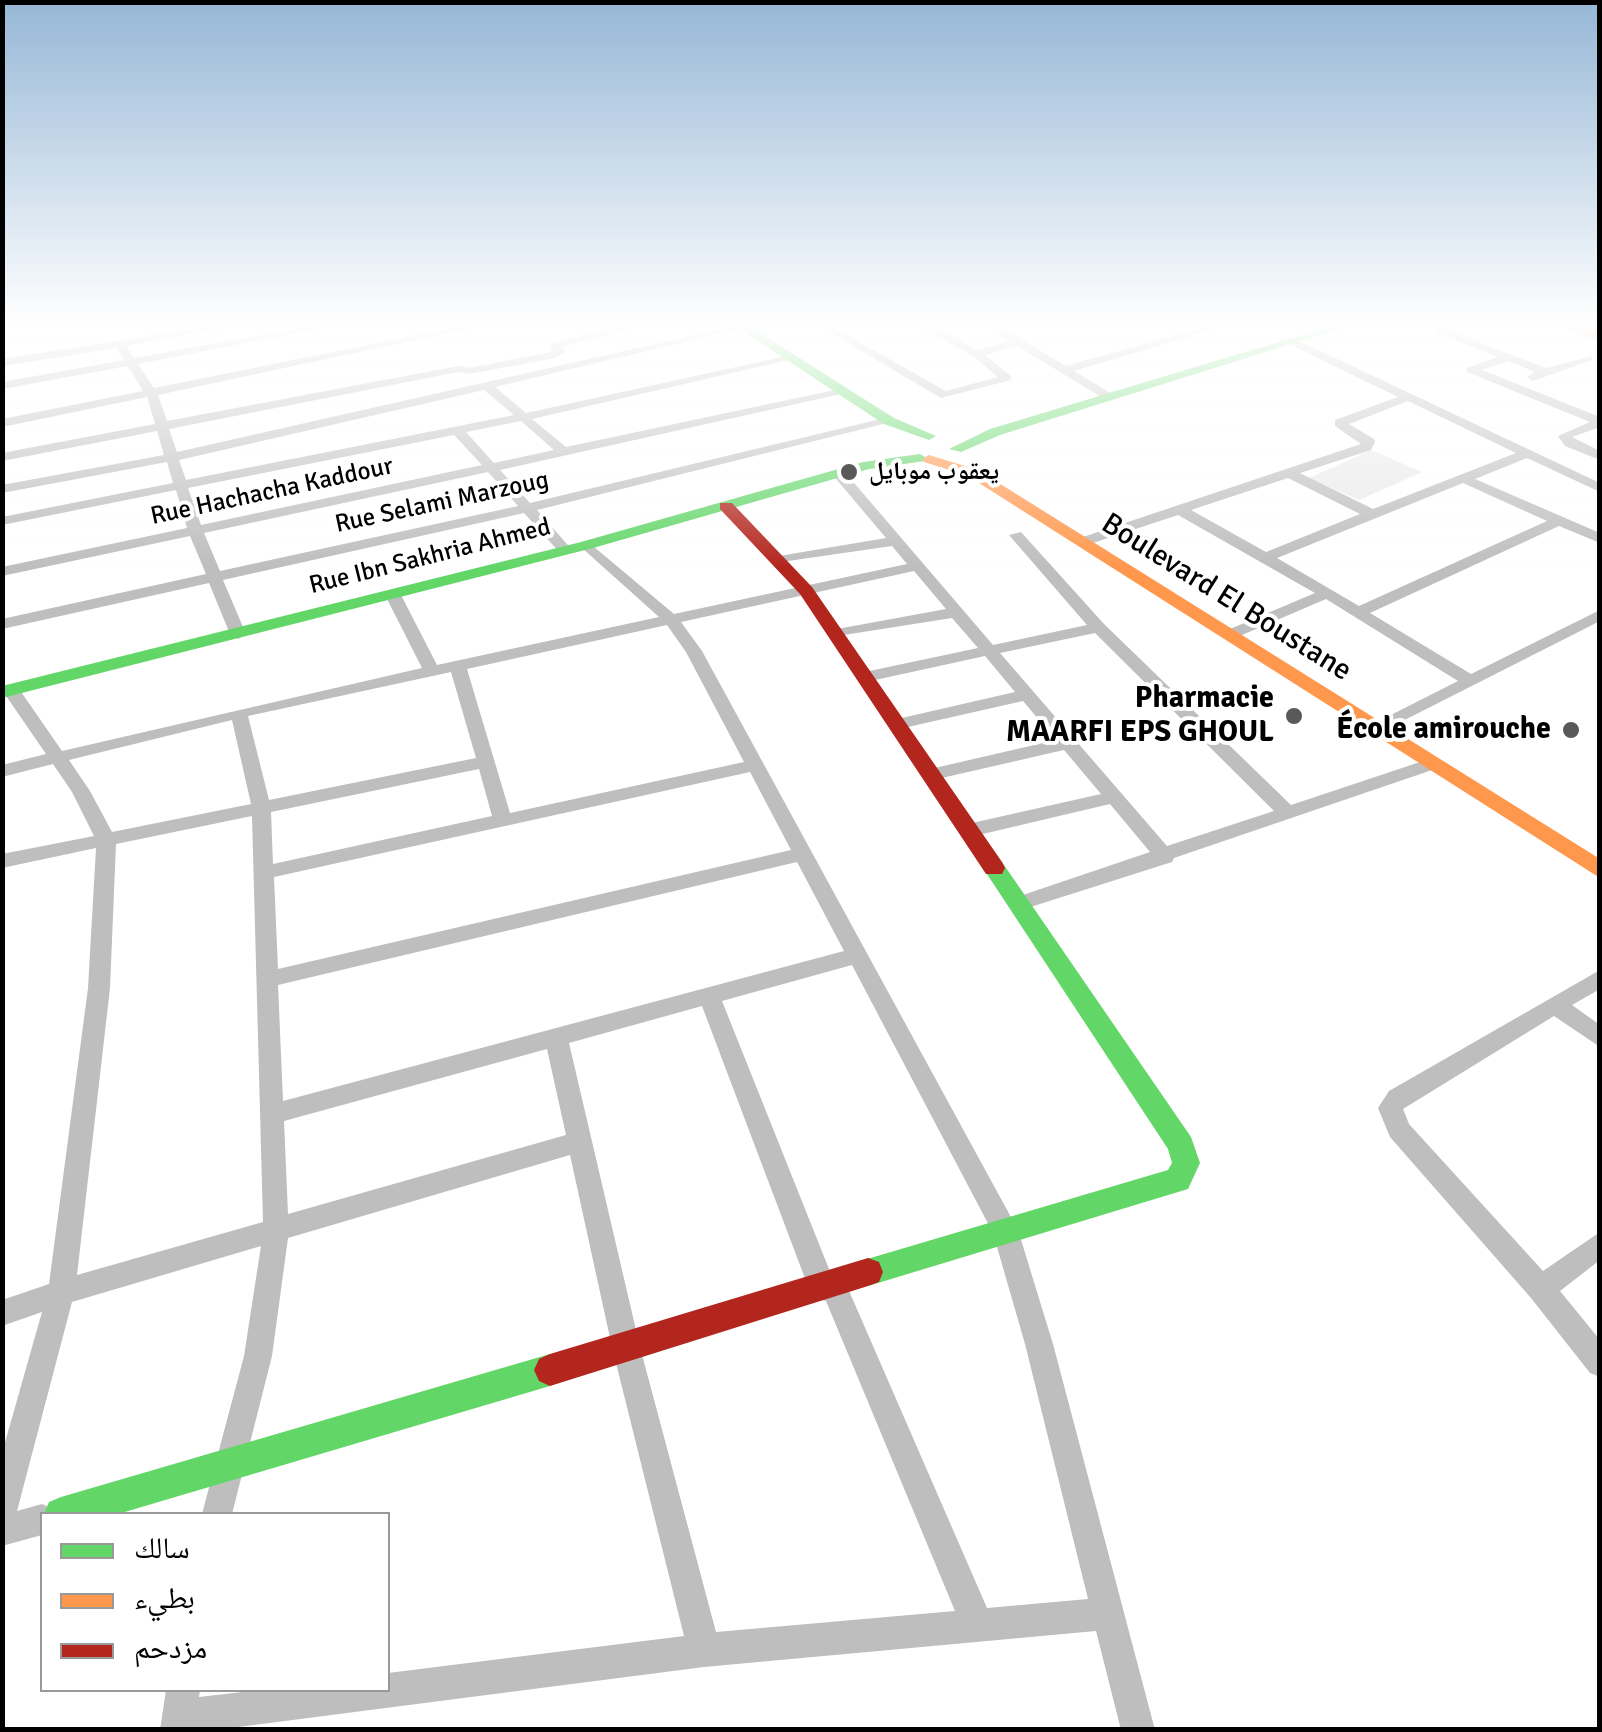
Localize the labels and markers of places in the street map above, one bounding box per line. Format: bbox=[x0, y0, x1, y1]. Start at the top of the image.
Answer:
place label: يعقوب موبايل bbox=[869, 457, 999, 487]
marker: يعقوب موبايل bbox=[838, 461, 860, 483]
place label: Pharmacie MAARFI EPS GHOUL bbox=[1006, 681, 1274, 752]
marker: Pharmacie MAARFI EPS GHOUL bbox=[1283, 705, 1305, 727]
place label: École amirouche bbox=[1336, 712, 1551, 748]
marker: École amirouche bbox=[1560, 719, 1582, 741]

